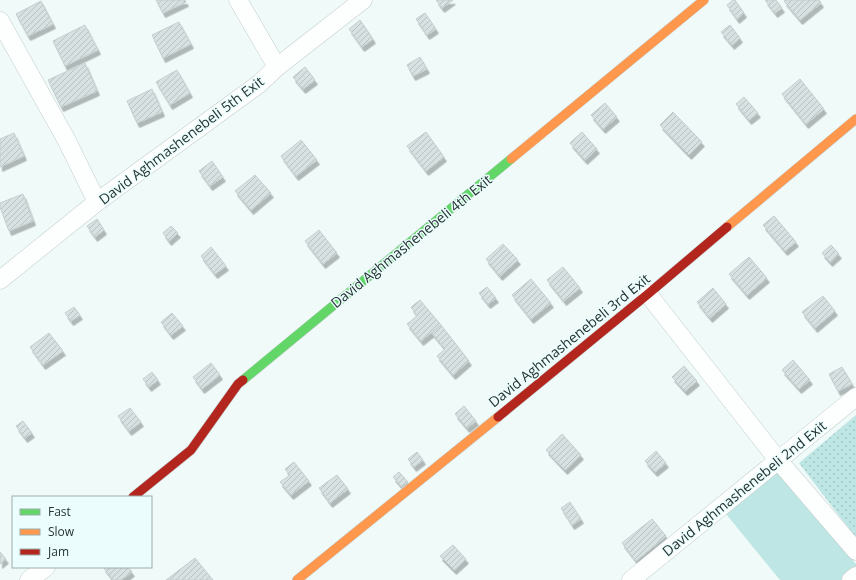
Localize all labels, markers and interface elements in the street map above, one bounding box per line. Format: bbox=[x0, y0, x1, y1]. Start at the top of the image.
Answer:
street label: David Aghmashenebeli 5th Exit bbox=[95, 72, 267, 208]
street label: David Aghmashenebeli 4th Exit bbox=[327, 170, 495, 312]
street label: David Aghmashenebeli 3rd Exit bbox=[484, 269, 654, 411]
street label: David Aghmashenebeli 2nd Exit bbox=[658, 416, 830, 560]
legend bbox=[12, 496, 152, 568]
text: Fast bbox=[48, 503, 71, 520]
text: Slow bbox=[48, 523, 75, 540]
text: Jam bbox=[47, 543, 69, 560]

